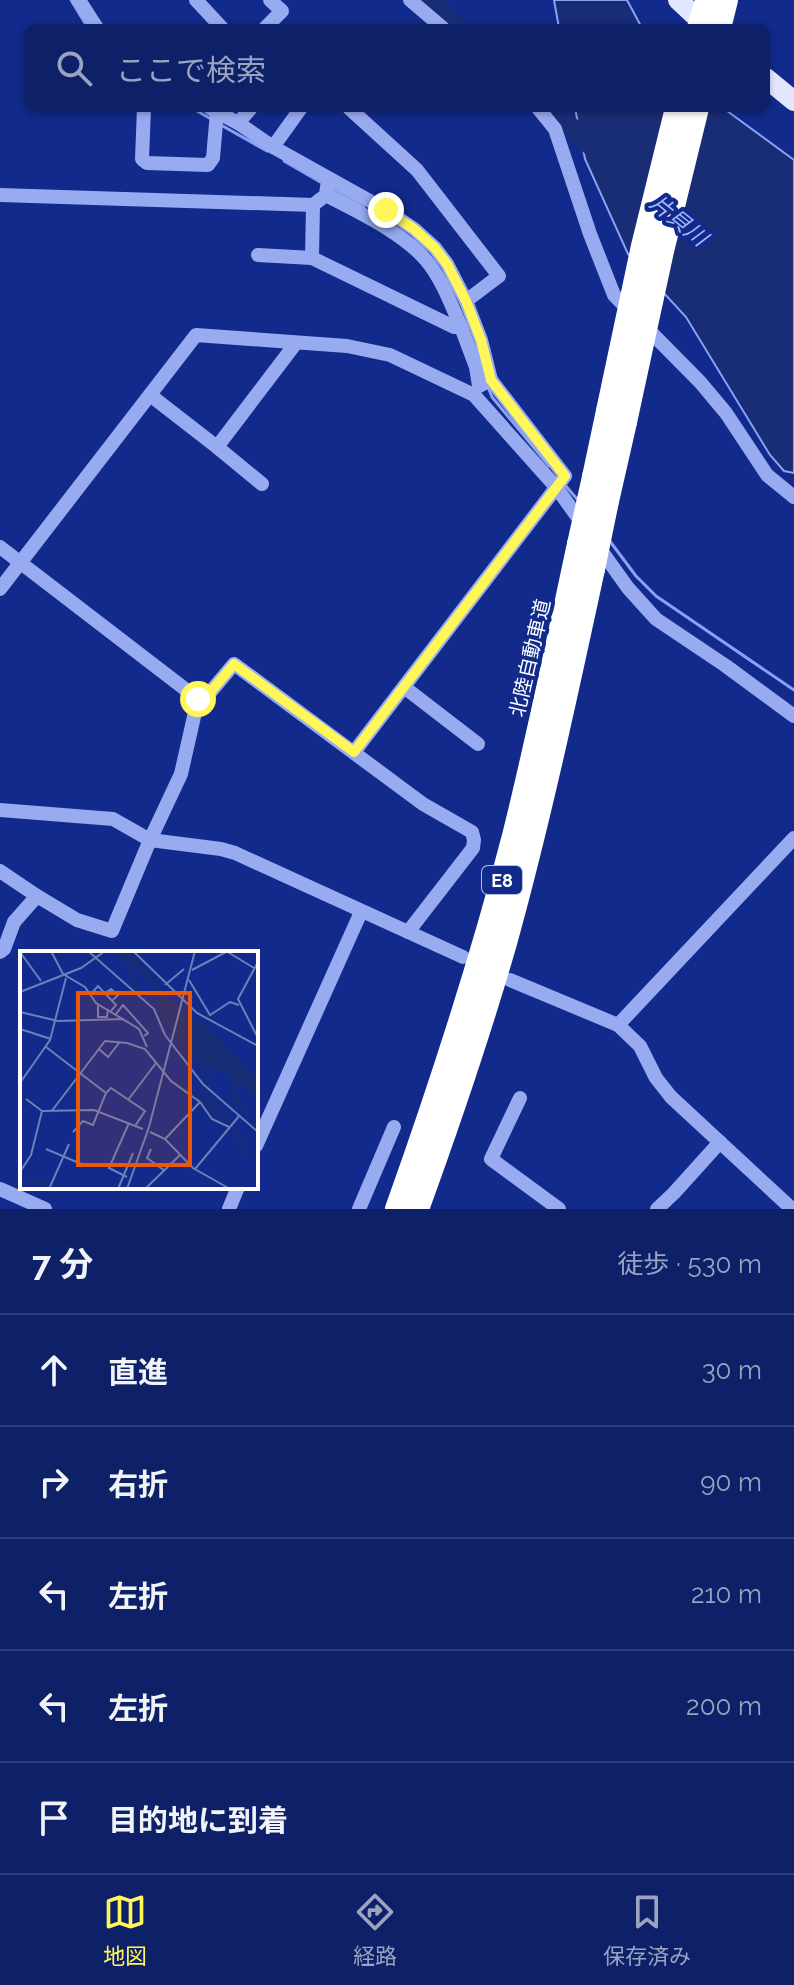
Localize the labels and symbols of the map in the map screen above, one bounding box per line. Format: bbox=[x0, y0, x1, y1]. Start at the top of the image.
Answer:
water label: 片貝川 bbox=[645, 189, 714, 252]
route end bbox=[368, 192, 404, 228]
street label: 北陸自動車道 bbox=[505, 597, 555, 719]
route start bbox=[180, 681, 216, 717]
road number: E8 bbox=[482, 866, 522, 894]
inset map bbox=[20, 951, 258, 1189]

